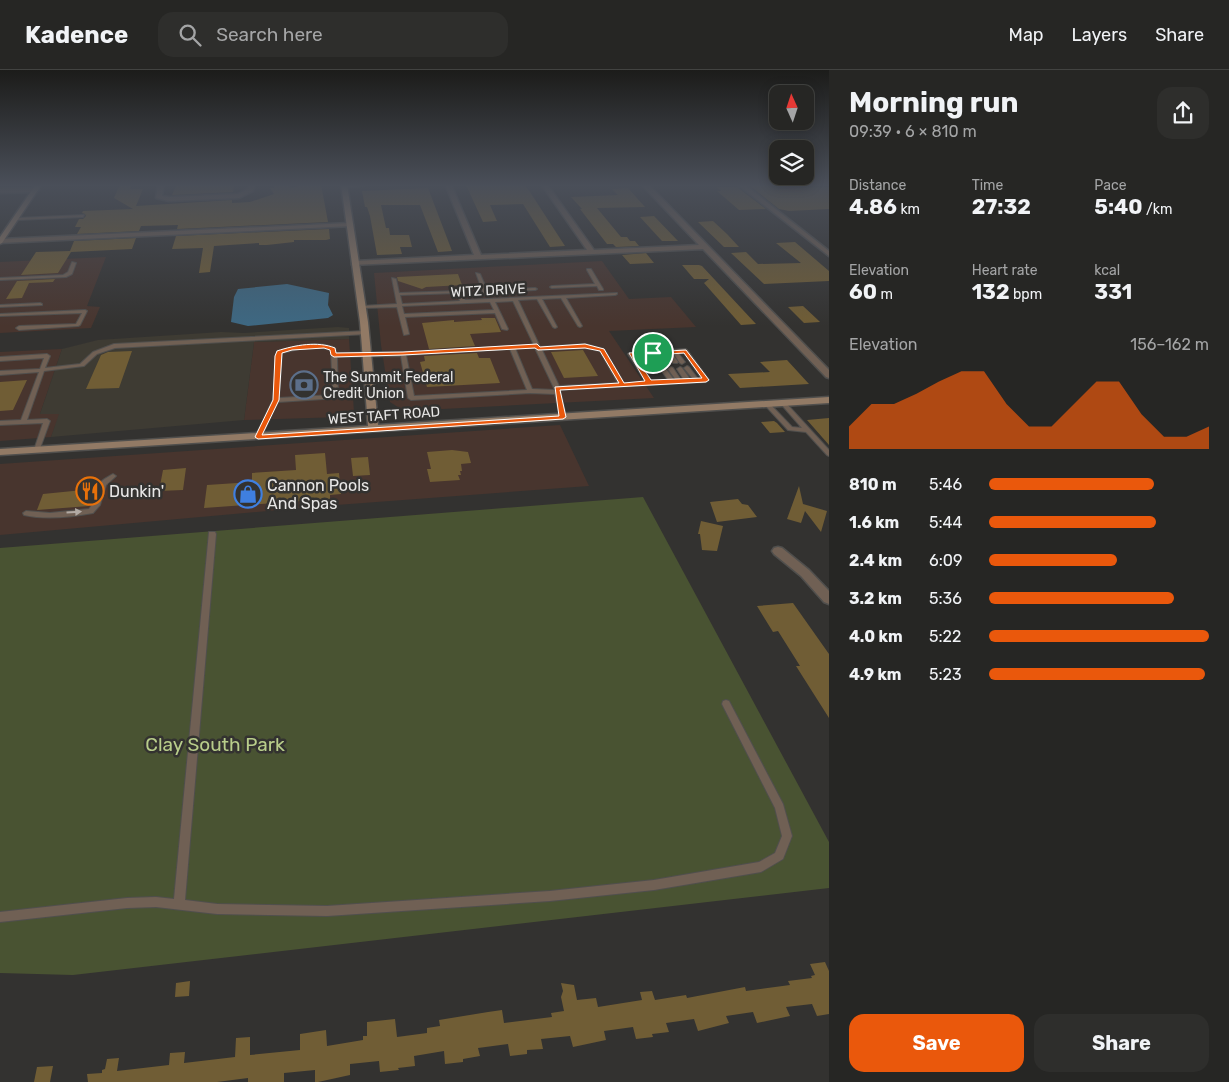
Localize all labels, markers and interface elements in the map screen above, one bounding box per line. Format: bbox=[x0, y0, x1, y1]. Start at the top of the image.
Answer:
search box bbox=[158, 12, 508, 57]
text: Kadence bbox=[25, 21, 128, 49]
icon: search bbox=[176, 21, 204, 49]
text: Search here bbox=[216, 23, 323, 46]
text: Map bbox=[1009, 24, 1044, 46]
text: Layers bbox=[1072, 24, 1127, 46]
text: Share bbox=[1155, 24, 1204, 46]
north arrow bbox=[769, 85, 814, 130]
map controls bbox=[769, 85, 814, 185]
text: Morning run bbox=[849, 86, 1018, 119]
button: share bbox=[1157, 87, 1209, 139]
text: 09:39 · 6 × 810 m bbox=[849, 122, 977, 141]
button: layers bbox=[769, 140, 814, 185]
text: Distance bbox=[849, 177, 906, 194]
text: Time bbox=[972, 177, 1003, 194]
text: Pace bbox=[1094, 177, 1126, 194]
text: 4.86 bbox=[849, 194, 897, 219]
text: 27:32 bbox=[972, 194, 1031, 219]
text: 5:40 bbox=[1094, 194, 1143, 219]
text: km bbox=[897, 201, 920, 218]
text: /km bbox=[1143, 201, 1173, 218]
text: Elevation bbox=[849, 262, 909, 279]
text: Heart rate bbox=[972, 262, 1038, 279]
text: kcal bbox=[1094, 262, 1120, 279]
text: 60 bbox=[849, 279, 877, 304]
text: 132 bbox=[972, 279, 1010, 304]
text: 331 bbox=[1094, 279, 1132, 304]
street label: WITZ DRIVE bbox=[450, 280, 526, 301]
text: m bbox=[877, 286, 893, 303]
text: bpm bbox=[1010, 286, 1042, 303]
pin bbox=[632, 332, 674, 374]
text: Elevation bbox=[849, 335, 918, 354]
text: 156–162 m bbox=[1130, 335, 1209, 354]
icon: arrive bbox=[639, 339, 667, 367]
place label: The Summit Federal Credit Union bbox=[323, 369, 453, 402]
bank icon: The Summit Federal Credit Union bbox=[289, 370, 319, 400]
street label: WEST TAFT ROAD bbox=[327, 403, 441, 428]
text: 810 m bbox=[849, 475, 897, 494]
text: 5:46 bbox=[929, 475, 962, 494]
restaurant icon: Dunkin' bbox=[75, 476, 105, 506]
place label: Cannon Pools And Spas bbox=[267, 476, 369, 513]
shop icon: Cannon Pools And Spas bbox=[233, 479, 263, 509]
place label: Dunkin' bbox=[109, 482, 164, 501]
one-way arrow bbox=[66, 508, 82, 516]
text: 1.6 km bbox=[849, 513, 899, 532]
text: 5:44 bbox=[929, 513, 962, 532]
text: 2.4 km bbox=[849, 551, 902, 570]
text: 6:09 bbox=[929, 551, 962, 570]
text: 3.2 km bbox=[849, 589, 902, 608]
text: 5:36 bbox=[929, 589, 962, 608]
text: 4.0 km bbox=[849, 627, 903, 646]
text: 5:22 bbox=[929, 627, 961, 646]
text: 4.9 km bbox=[849, 665, 901, 684]
text: 5:23 bbox=[929, 665, 962, 684]
park label: Clay South Park bbox=[145, 733, 285, 756]
button: Save bbox=[849, 1014, 1024, 1072]
button: Share bbox=[1034, 1014, 1209, 1072]

